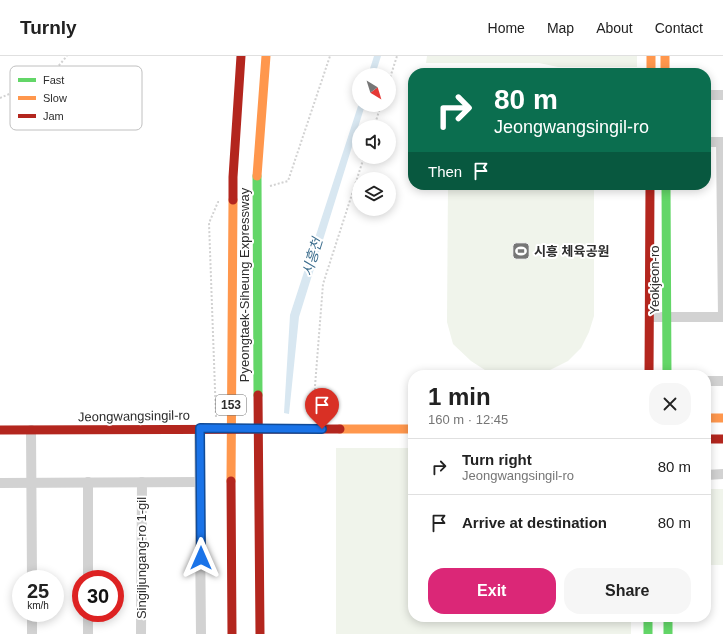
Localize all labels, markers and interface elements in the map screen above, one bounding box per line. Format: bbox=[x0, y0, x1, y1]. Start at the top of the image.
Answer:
text: Turnly bbox=[20, 17, 77, 38]
text: Home bbox=[488, 20, 525, 36]
text: Map bbox=[547, 20, 574, 36]
text: About bbox=[596, 20, 633, 36]
text: Contact bbox=[655, 20, 703, 36]
legend bbox=[10, 66, 142, 130]
north arrow bbox=[352, 68, 396, 112]
map controls bbox=[352, 68, 396, 216]
text: Fast bbox=[43, 74, 64, 86]
icon: right bbox=[428, 84, 480, 136]
text: 80 m bbox=[494, 84, 558, 115]
text: Slow bbox=[43, 92, 67, 104]
text: Jam bbox=[43, 110, 64, 122]
text: Jeongwangsingil-ro bbox=[494, 117, 649, 137]
button: sound bbox=[352, 120, 396, 164]
icon: arrive bbox=[470, 160, 492, 182]
text: Then bbox=[428, 163, 462, 180]
button: layers bbox=[352, 172, 396, 216]
street label: Pyeongtaek-Siheung Expressway bbox=[237, 187, 252, 382]
water label: 시흥천 bbox=[299, 235, 326, 278]
sports icon: 시흥 체육공원 bbox=[511, 241, 531, 261]
place label: 시흥 체육공원 bbox=[534, 244, 609, 259]
street label: Yeokjeon-ro bbox=[647, 246, 662, 314]
text: 1 min bbox=[428, 383, 491, 410]
button: close bbox=[649, 383, 691, 425]
pin bbox=[305, 388, 339, 429]
icon: arrive bbox=[311, 394, 333, 416]
road number: 153 bbox=[216, 395, 246, 415]
street label: Jeongwangsingil-ro bbox=[78, 408, 190, 424]
text: 160 m · 12:45 bbox=[428, 412, 508, 427]
text: Turn right bbox=[462, 451, 532, 468]
icon: right bbox=[428, 456, 450, 478]
text: 80 m bbox=[658, 458, 691, 475]
text: Jeongwangsingil-ro bbox=[462, 468, 574, 483]
street label: Singiljungang-ro 1-gil bbox=[134, 497, 149, 619]
icon: arrive bbox=[428, 512, 450, 534]
text: Arrive at destination bbox=[462, 514, 607, 531]
text: 80 m bbox=[658, 514, 691, 531]
position arrow bbox=[180, 537, 222, 579]
button: Exit bbox=[428, 568, 556, 614]
button: Share bbox=[564, 568, 691, 614]
speed limit sign: 30 bbox=[72, 570, 124, 622]
text: 25 bbox=[27, 580, 49, 602]
text: km/h bbox=[27, 600, 49, 611]

